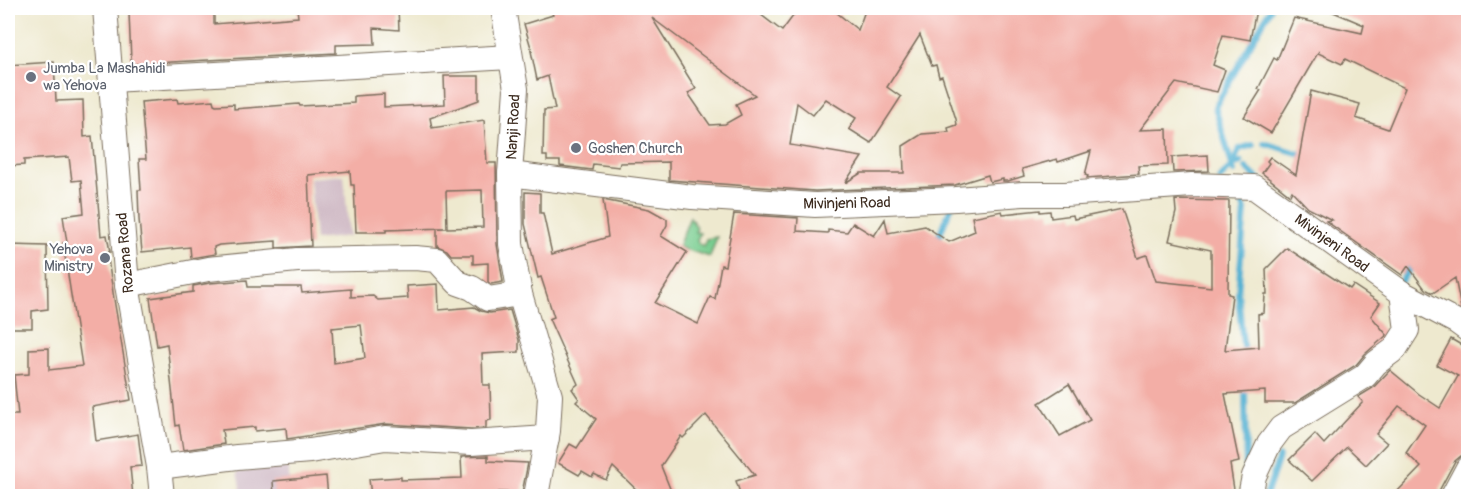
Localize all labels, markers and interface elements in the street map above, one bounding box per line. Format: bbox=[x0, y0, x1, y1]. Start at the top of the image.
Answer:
place label: Jumba La Mashahidi wa Yehova bbox=[43, 59, 166, 95]
marker: Jumba La Mashahidi wa Yehova bbox=[24, 70, 38, 84]
street label: Nanji Road bbox=[502, 94, 525, 160]
place label: Goshen Church bbox=[588, 139, 682, 158]
marker: Goshen Church bbox=[569, 141, 583, 155]
street label: Mivinjeni Road bbox=[803, 193, 891, 214]
street label: Mivinjeni Road bbox=[1291, 210, 1373, 277]
street label: Rozana Road bbox=[113, 212, 138, 294]
place label: Yehova Ministry bbox=[44, 240, 94, 276]
marker: Yehova Ministry bbox=[98, 251, 112, 265]

